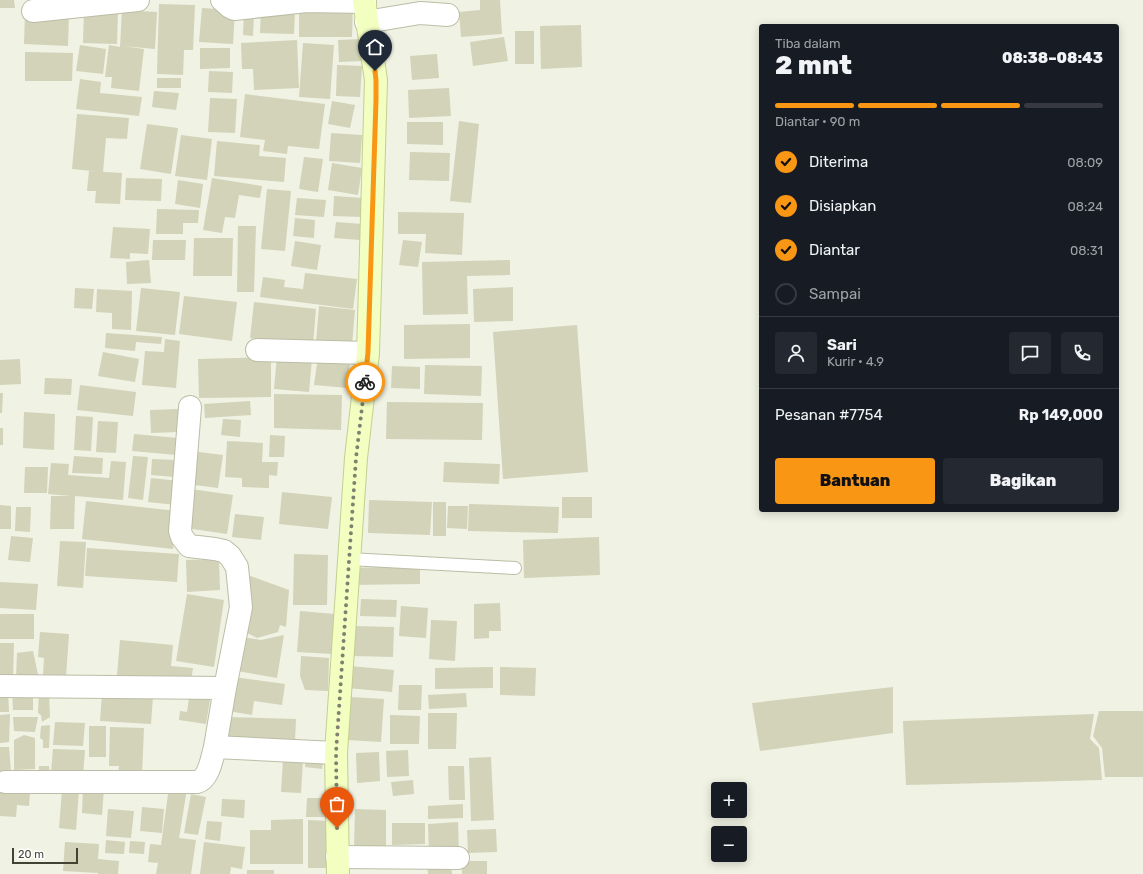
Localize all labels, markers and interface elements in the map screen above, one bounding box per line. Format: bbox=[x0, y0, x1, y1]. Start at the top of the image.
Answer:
pin bbox=[358, 30, 392, 71]
icon: home bbox=[364, 36, 386, 58]
text: Tiba dalam bbox=[775, 36, 841, 51]
text: 08:38–08:43 bbox=[1002, 49, 1103, 67]
text: 2 mnt bbox=[775, 50, 852, 81]
text: Diantar · 90 m bbox=[775, 114, 860, 129]
icon: check bbox=[775, 151, 797, 173]
text: Diterima bbox=[809, 153, 868, 171]
text: 08:09 bbox=[1067, 155, 1103, 170]
icon: check bbox=[775, 195, 797, 217]
text: Disiapkan bbox=[809, 197, 876, 215]
text: 08:24 bbox=[1068, 199, 1103, 214]
icon: check bbox=[775, 239, 797, 261]
text: Diantar bbox=[809, 241, 860, 259]
text: 08:31 bbox=[1070, 243, 1103, 258]
text: Sampai bbox=[809, 285, 861, 303]
button: person bbox=[775, 332, 817, 374]
button: chat bbox=[1009, 332, 1051, 374]
button: phone bbox=[1061, 332, 1103, 374]
text: Sari bbox=[827, 336, 857, 354]
text: Kurir · 4.9 bbox=[827, 354, 884, 369]
courier bbox=[345, 362, 385, 402]
icon: bike bbox=[354, 371, 376, 393]
text: Pesanan #7754 bbox=[775, 406, 883, 424]
text: Rp 149,000 bbox=[1019, 406, 1103, 424]
button: Bantuan bbox=[775, 458, 935, 504]
button: Bagikan bbox=[943, 458, 1103, 504]
map controls bbox=[711, 782, 747, 862]
button: + bbox=[711, 782, 747, 818]
pin bbox=[320, 787, 354, 828]
icon: bag bbox=[326, 793, 348, 815]
button: − bbox=[711, 826, 747, 862]
scale bar bbox=[12, 846, 78, 865]
text: 20 m bbox=[18, 848, 44, 861]

